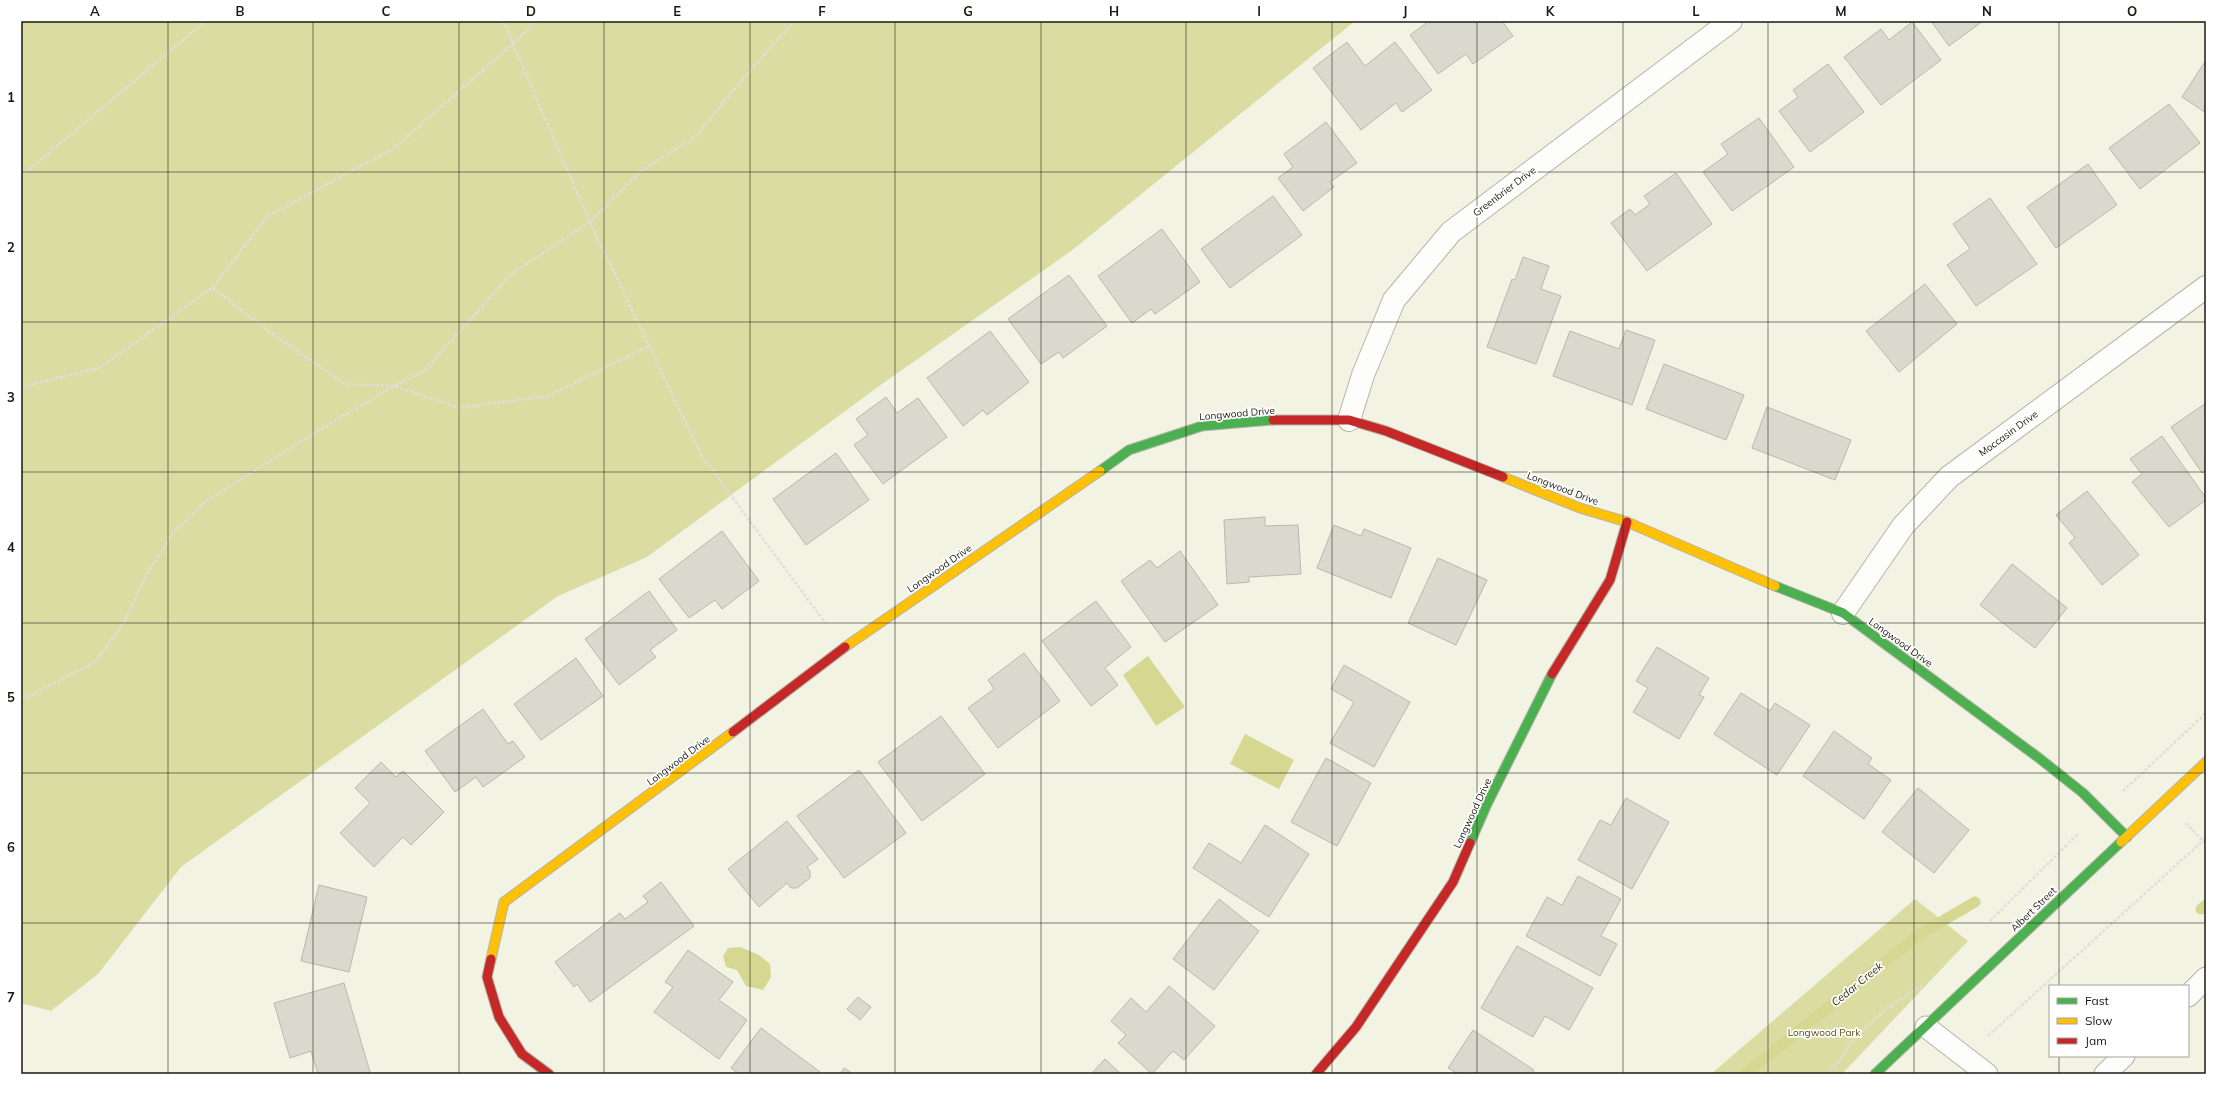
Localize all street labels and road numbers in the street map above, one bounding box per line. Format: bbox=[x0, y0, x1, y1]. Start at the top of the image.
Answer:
street label: Greenbrier Drive bbox=[1470, 163, 1538, 219]
street label: Longwood Drive bbox=[1199, 404, 1275, 423]
street label: Moccasin Drive bbox=[1976, 408, 2040, 459]
street label: Longwood Drive bbox=[1525, 469, 1601, 508]
street label: Longwood Drive bbox=[905, 541, 974, 595]
street label: Longwood Drive bbox=[1866, 615, 1935, 670]
street label: Longwood Drive bbox=[644, 732, 712, 788]
street label: Longwood Drive bbox=[1451, 776, 1494, 850]
street label: Albert Street bbox=[2008, 884, 2059, 934]

